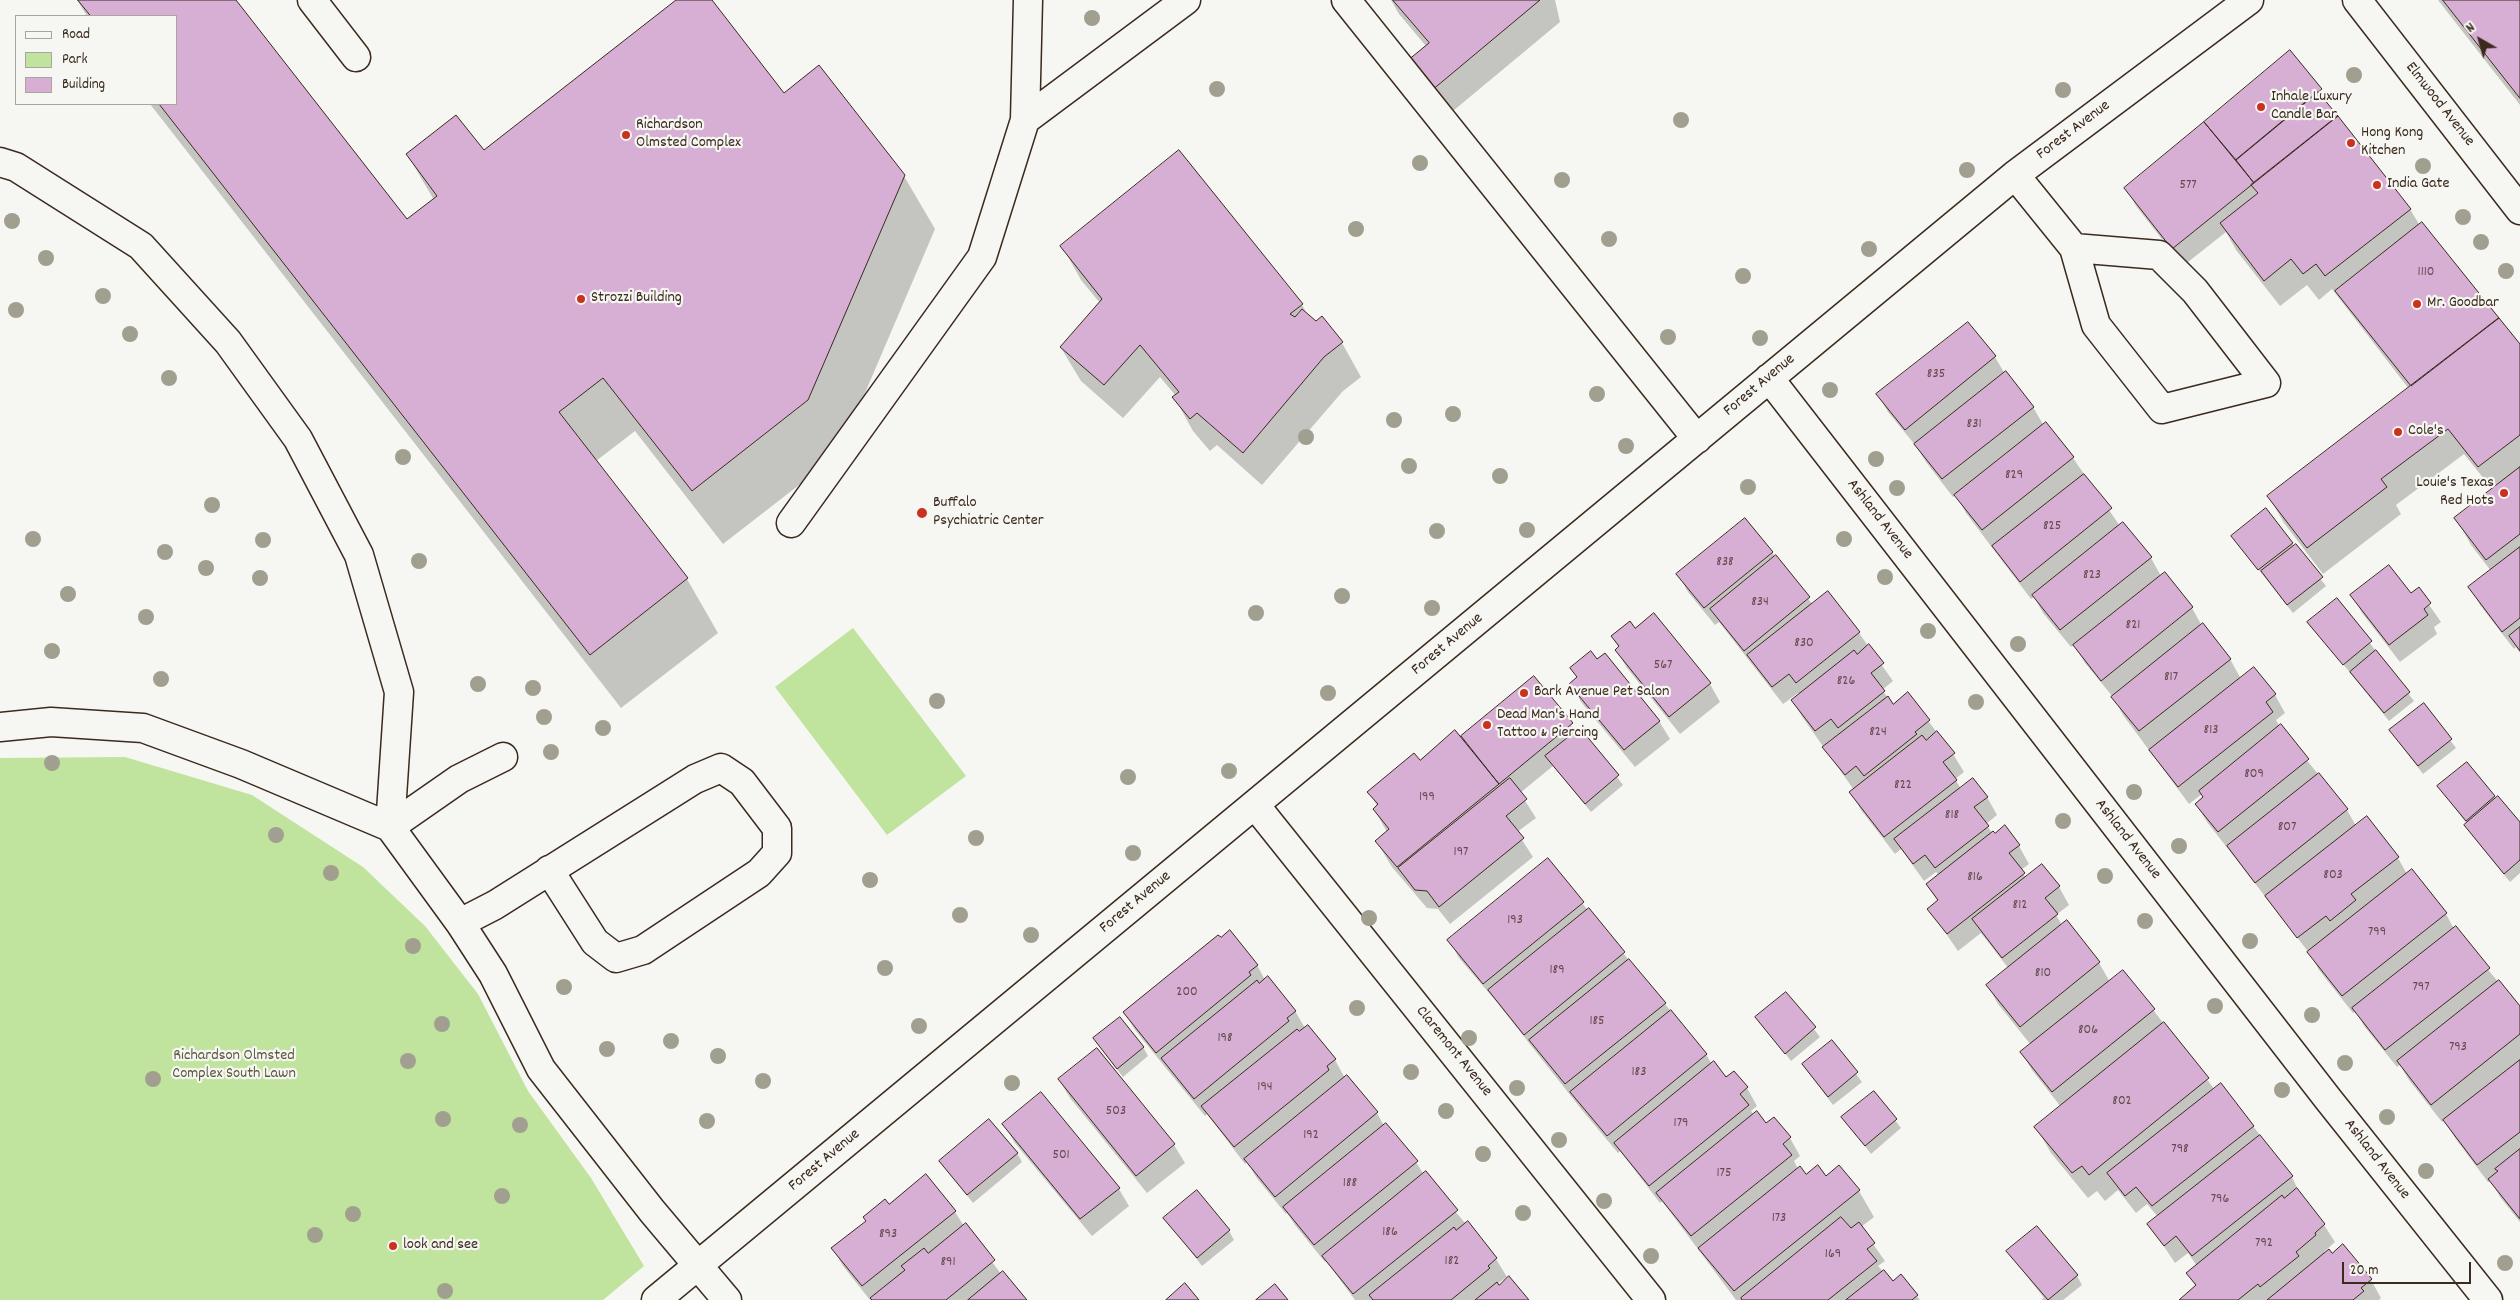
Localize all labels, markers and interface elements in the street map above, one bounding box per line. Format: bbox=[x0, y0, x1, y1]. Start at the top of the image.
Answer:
legend bbox=[15, 15, 178, 105]
north arrow bbox=[2455, 15, 2505, 65]
text: N bbox=[2462, 18, 2480, 38]
text: Road bbox=[62, 24, 90, 46]
text: Park bbox=[62, 49, 88, 71]
street label: Elmwood Avenue bbox=[2400, 59, 2478, 151]
text: Building bbox=[62, 74, 105, 96]
place label: Inhale Luxury Candle Bar bbox=[2271, 88, 2351, 126]
street label: Forest Avenue bbox=[2033, 97, 2115, 165]
marker: Inhale Luxury Candle Bar bbox=[2255, 101, 2267, 113]
place label: Richardson Olmsted Complex bbox=[636, 116, 741, 154]
place label: Hong Kong Kitchen bbox=[2361, 124, 2423, 162]
marker: Richardson Olmsted Complex bbox=[620, 129, 632, 141]
marker: Hong Kong Kitchen bbox=[2345, 137, 2357, 149]
place label: India Gate bbox=[2387, 175, 2449, 195]
house number: 577 bbox=[2179, 178, 2197, 194]
marker: India Gate bbox=[2371, 179, 2383, 191]
house number: 1110 bbox=[2418, 265, 2434, 281]
place label: Strozzi Building bbox=[591, 289, 682, 309]
marker: Strozzi Building bbox=[575, 293, 587, 305]
place label: Mr. Goodbar bbox=[2427, 294, 2499, 314]
marker: Mr. Goodbar bbox=[2411, 298, 2423, 310]
street label: Forest Avenue bbox=[1720, 351, 1800, 421]
house number: 835 bbox=[1927, 367, 1945, 383]
house number: 831 bbox=[1967, 417, 1981, 433]
place label: Cole's bbox=[2408, 422, 2444, 442]
marker: Cole's bbox=[2392, 426, 2404, 438]
house number: 829 bbox=[2005, 468, 2023, 484]
place label: Louie's Texas Red Hots bbox=[2416, 474, 2494, 512]
street label: Ashland Avenue bbox=[1842, 476, 1916, 564]
marker: Louie's Texas Red Hots bbox=[2498, 487, 2510, 499]
place label: Buffalo Psychiatric Center bbox=[933, 494, 1044, 532]
marker: Buffalo Psychiatric Center bbox=[915, 506, 929, 520]
house number: 825 bbox=[2043, 519, 2061, 535]
house number: 838 bbox=[1716, 555, 1734, 571]
house number: 823 bbox=[2083, 568, 2101, 584]
house number: 834 bbox=[1751, 595, 1769, 611]
street label: Forest Avenue bbox=[1408, 610, 1488, 680]
house number: 821 bbox=[2126, 618, 2140, 634]
house number: 830 bbox=[1794, 636, 1814, 652]
house number: 567 bbox=[1654, 658, 1672, 674]
house number: 817 bbox=[2164, 670, 2178, 686]
house number: 826 bbox=[1837, 674, 1855, 690]
place label: Bark Avenue Pet Salon bbox=[1534, 683, 1669, 703]
marker: Bark Avenue Pet Salon bbox=[1518, 687, 1530, 699]
place label: Dead Man's Hand Tattoo & Piercing bbox=[1497, 706, 1599, 744]
marker: Dead Man's Hand Tattoo & Piercing bbox=[1481, 719, 1493, 731]
house number: 813 bbox=[2204, 723, 2218, 739]
house number: 824 bbox=[1869, 725, 1887, 741]
house number: 809 bbox=[2244, 767, 2264, 783]
house number: 822 bbox=[1894, 778, 1912, 794]
house number: 199 bbox=[1419, 790, 1435, 806]
street label: Ashland Avenue bbox=[2090, 796, 2164, 884]
house number: 818 bbox=[1945, 808, 1959, 824]
house number: 807 bbox=[2278, 820, 2296, 836]
house number: 197 bbox=[1454, 845, 1468, 861]
street label: Forest Avenue bbox=[1096, 868, 1176, 938]
house number: 803 bbox=[2323, 868, 2343, 884]
house number: 816 bbox=[1967, 870, 1983, 886]
house number: 812 bbox=[2013, 898, 2027, 914]
house number: 193 bbox=[1507, 913, 1523, 929]
house number: 799 bbox=[2368, 925, 2386, 941]
house number: 189 bbox=[1549, 963, 1565, 979]
house number: 810 bbox=[2035, 966, 2051, 982]
house number: 797 bbox=[2412, 980, 2430, 996]
house number: 200 bbox=[1176, 985, 1198, 1001]
street label: Claremont Avenue bbox=[1411, 1003, 1495, 1101]
house number: 185 bbox=[1589, 1014, 1605, 1030]
house number: 806 bbox=[2078, 1023, 2098, 1039]
house number: 198 bbox=[1217, 1031, 1233, 1047]
house number: 793 bbox=[2449, 1040, 2467, 1056]
park label: Richardson Olmsted Complex South Lawn bbox=[172, 1047, 296, 1085]
house number: 183 bbox=[1632, 1065, 1646, 1081]
house number: 194 bbox=[1257, 1080, 1273, 1096]
house number: 802 bbox=[2112, 1094, 2132, 1110]
house number: 503 bbox=[1106, 1104, 1126, 1120]
house number: 179 bbox=[1674, 1116, 1688, 1132]
street label: Ashland Avenue bbox=[2339, 1116, 2413, 1204]
street label: Forest Avenue bbox=[785, 1126, 865, 1196]
house number: 192 bbox=[1303, 1128, 1319, 1144]
house number: 798 bbox=[2171, 1142, 2189, 1158]
house number: 501 bbox=[1052, 1148, 1070, 1164]
house number: 175 bbox=[1717, 1166, 1731, 1182]
house number: 188 bbox=[1343, 1176, 1357, 1192]
house number: 796 bbox=[2211, 1192, 2229, 1208]
house number: 173 bbox=[1772, 1211, 1786, 1227]
house number: 186 bbox=[1382, 1225, 1398, 1241]
house number: 893 bbox=[879, 1227, 897, 1243]
place label: look and see bbox=[403, 1236, 478, 1256]
house number: 792 bbox=[2255, 1236, 2273, 1252]
marker: look and see bbox=[387, 1240, 399, 1252]
house number: 169 bbox=[1825, 1247, 1841, 1263]
scale bar bbox=[2345, 1252, 2474, 1284]
house number: 182 bbox=[1445, 1254, 1459, 1270]
house number: 891 bbox=[940, 1255, 956, 1271]
text: 20 m bbox=[2350, 1260, 2378, 1282]

